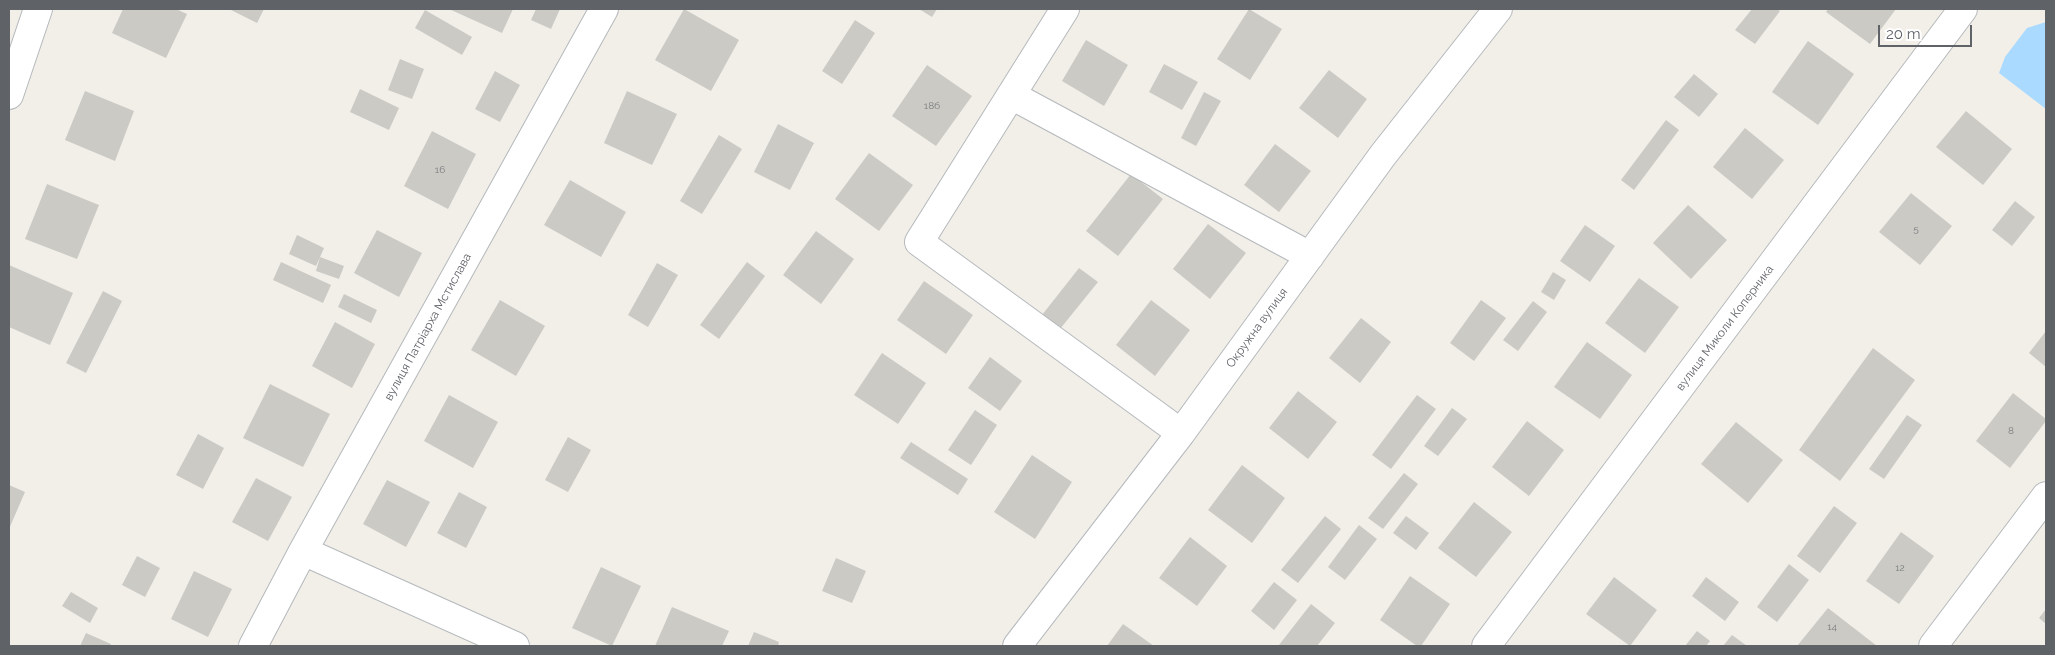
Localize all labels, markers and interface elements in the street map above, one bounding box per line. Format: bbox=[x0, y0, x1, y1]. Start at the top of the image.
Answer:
scale bar bbox=[1880, 15, 1974, 47]
text: 20 m bbox=[1886, 25, 1921, 43]
house number: 18б bbox=[924, 100, 940, 112]
house number: 16 bbox=[435, 164, 445, 176]
house number: 5 bbox=[1913, 223, 1919, 235]
street label: вулиця Патріарха Мстислава bbox=[381, 251, 475, 403]
street label: вулиця Миколи Коперника bbox=[1673, 262, 1777, 394]
street label: Окружна вулиця bbox=[1223, 285, 1291, 371]
house number: 8 bbox=[2008, 425, 2014, 437]
house number: 12 bbox=[1895, 562, 1905, 574]
house number: 14 bbox=[1827, 621, 1837, 633]

